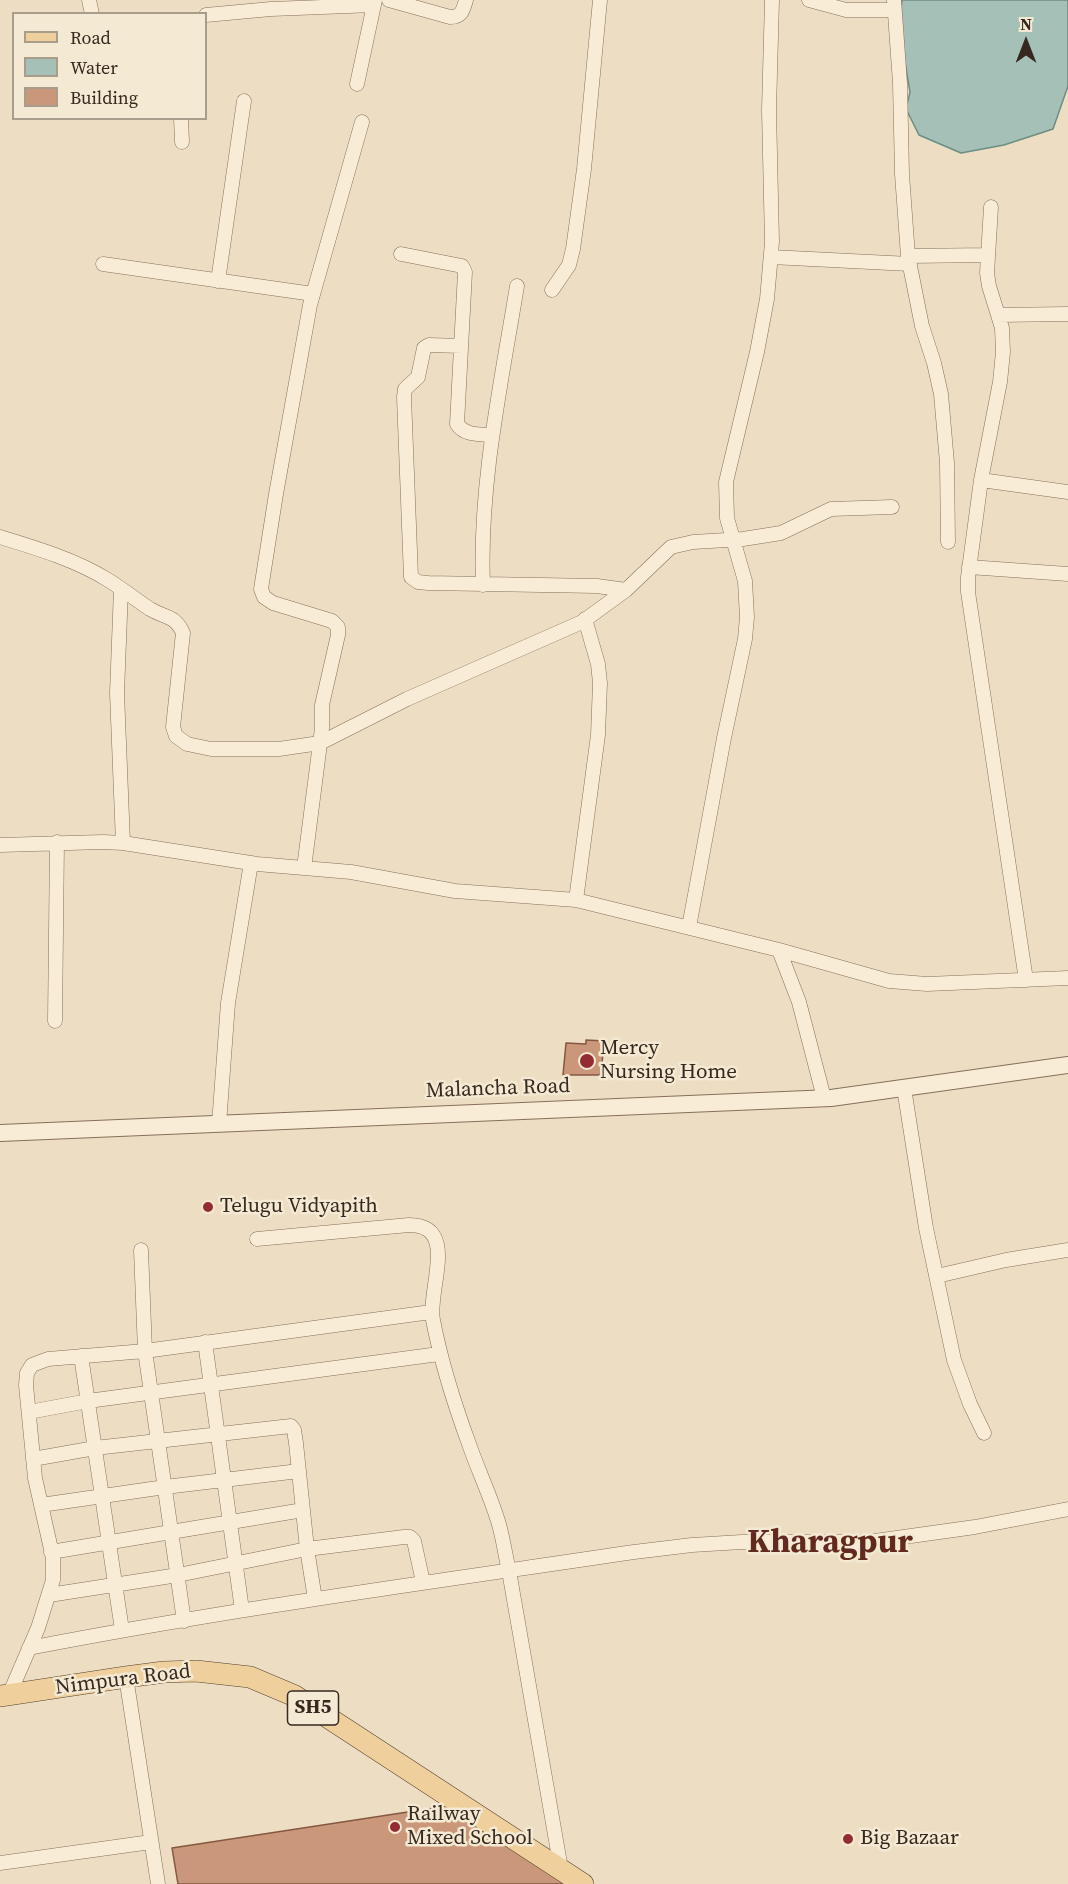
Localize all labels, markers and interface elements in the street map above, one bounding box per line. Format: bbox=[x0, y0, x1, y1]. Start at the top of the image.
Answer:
legend bbox=[12, 12, 207, 120]
north arrow bbox=[996, 12, 1056, 72]
text: N bbox=[1020, 13, 1032, 35]
text: Road bbox=[70, 25, 111, 50]
text: Water bbox=[70, 55, 118, 80]
text: Building bbox=[70, 85, 138, 110]
place label: Mercy Nursing Home bbox=[600, 1036, 737, 1086]
marker: Mercy Nursing Home bbox=[578, 1052, 596, 1070]
street label: Malancha Road bbox=[425, 1074, 571, 1104]
place label: Telugu Vidyapith bbox=[220, 1194, 378, 1220]
marker: Telugu Vidyapith bbox=[201, 1200, 215, 1214]
district label: Kharagpur bbox=[747, 1524, 913, 1564]
street label: Nimpura Road bbox=[54, 1659, 192, 1701]
road number: SH5 bbox=[288, 1691, 338, 1725]
place label: Railway Mixed School bbox=[407, 1802, 533, 1852]
marker: Railway Mixed School bbox=[388, 1820, 402, 1834]
place label: Big Bazaar bbox=[860, 1826, 959, 1852]
marker: Big Bazaar bbox=[841, 1832, 855, 1846]

